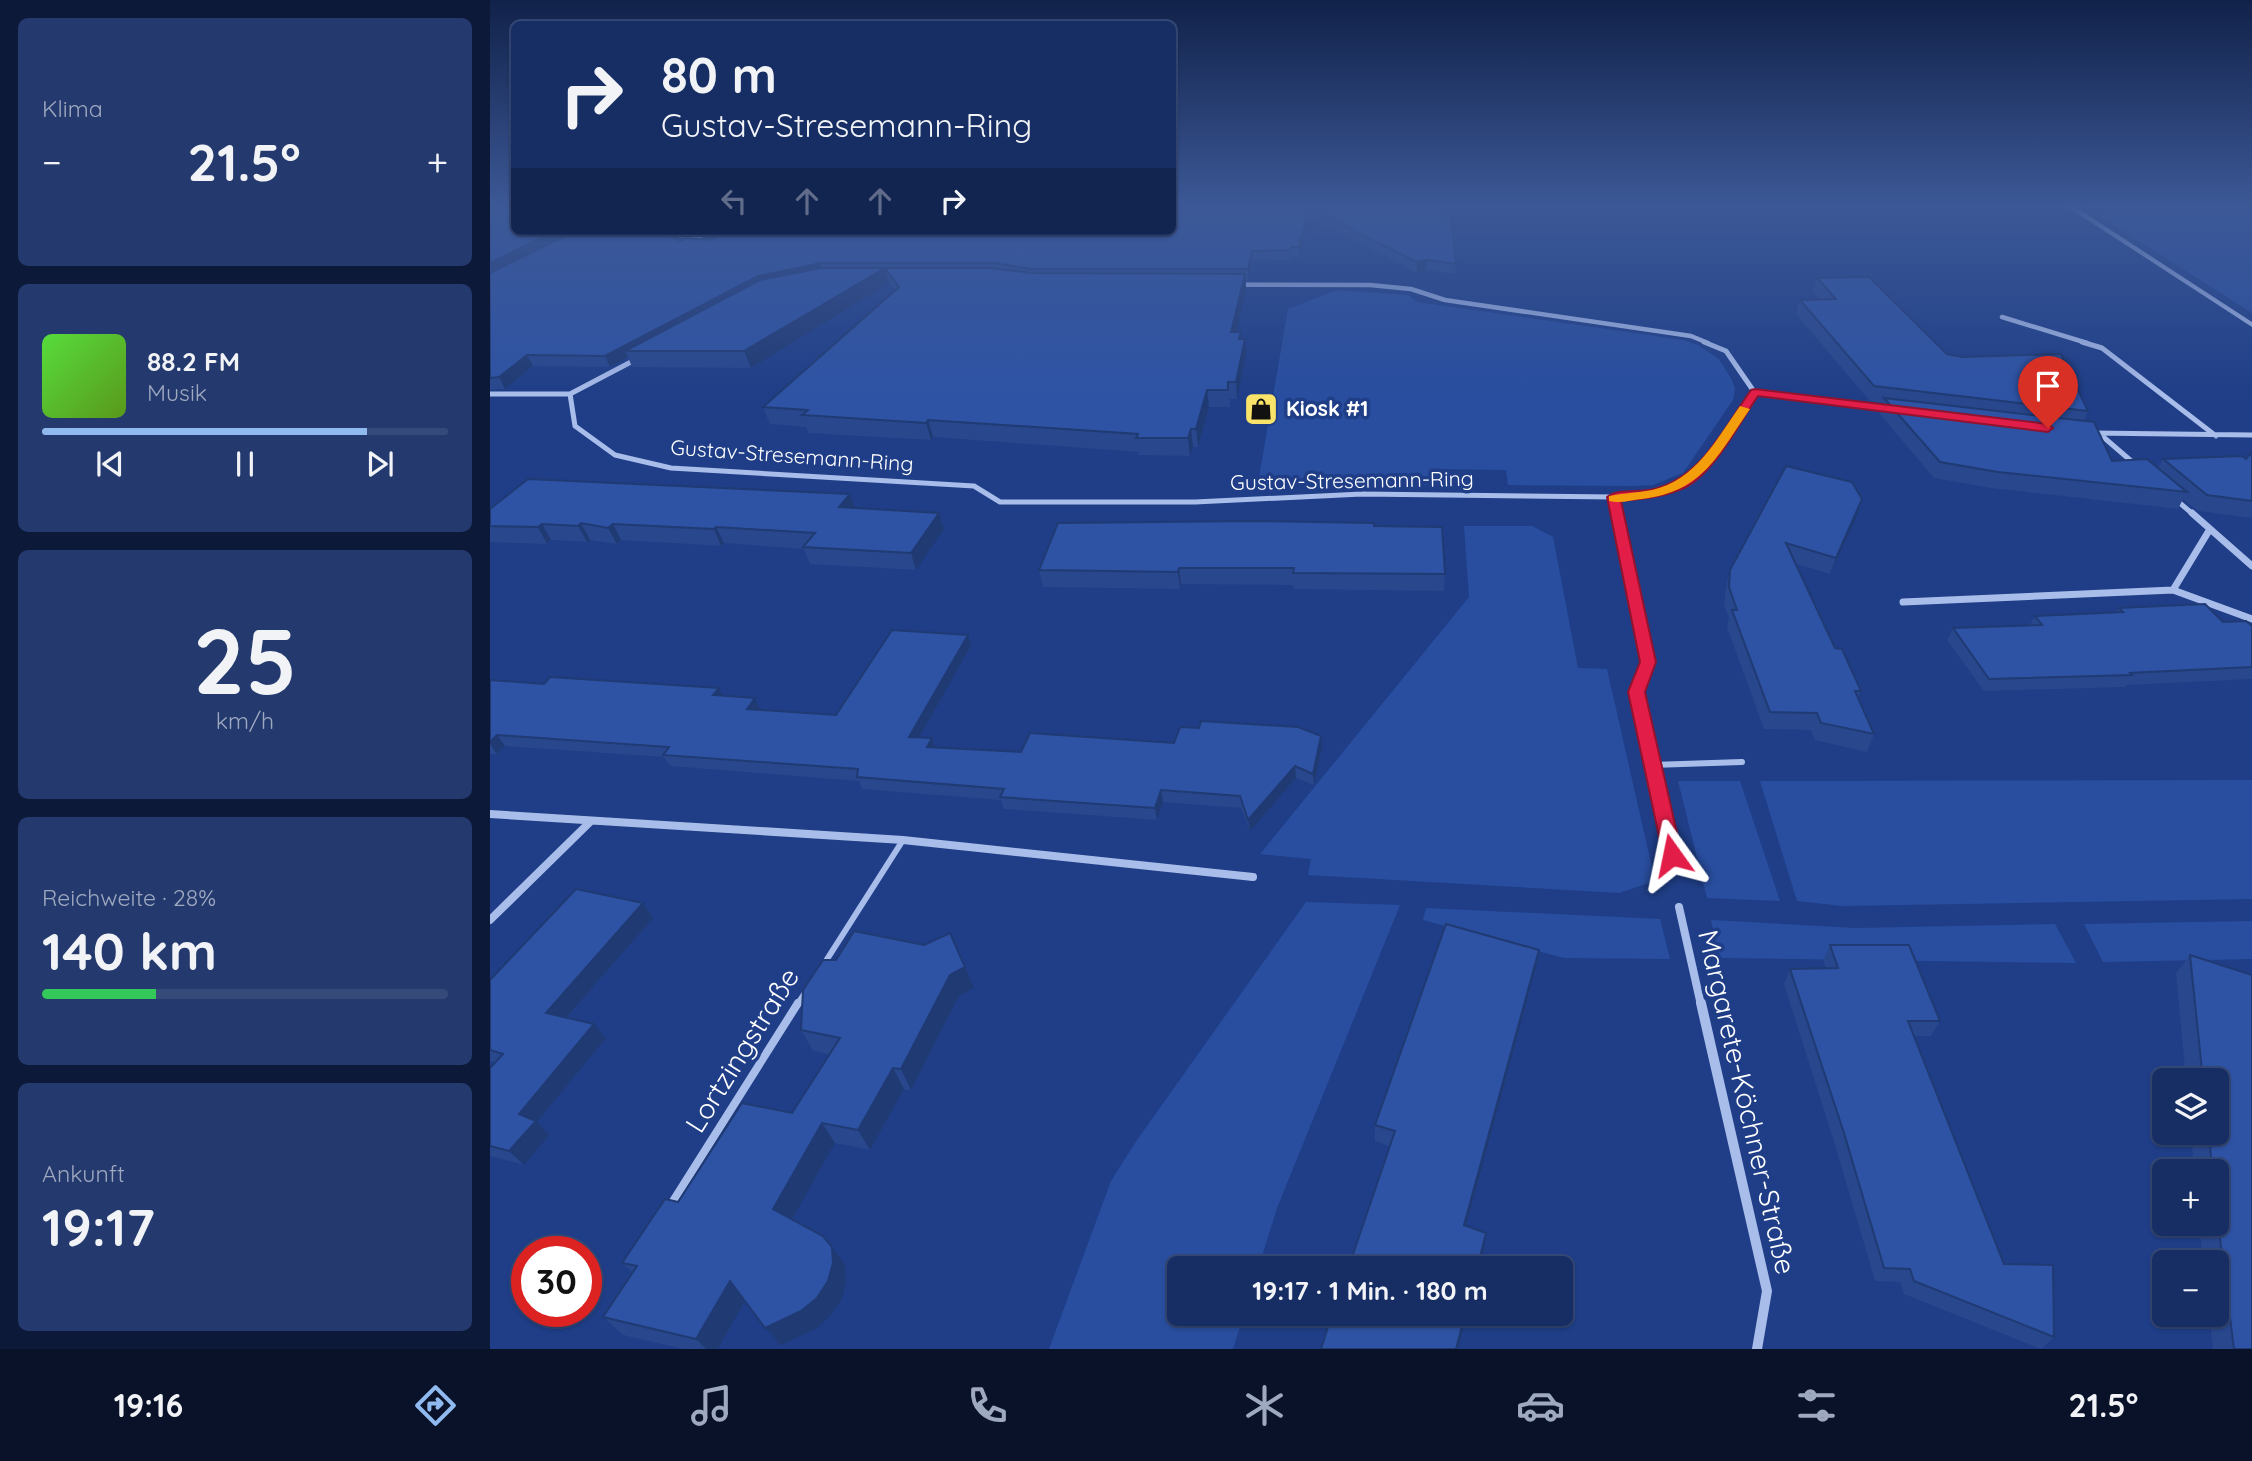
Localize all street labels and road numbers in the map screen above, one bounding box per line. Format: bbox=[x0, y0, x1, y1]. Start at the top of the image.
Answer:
street label: Gustav-Stresemann-Ring bbox=[670, 434, 914, 476]
street label: Gustav-Stresemann-Ring bbox=[1230, 465, 1474, 495]
street label: Margarete-Köchner-Straße bbox=[1691, 926, 1804, 1277]
street label: Lortzingstraße bbox=[677, 961, 806, 1139]

